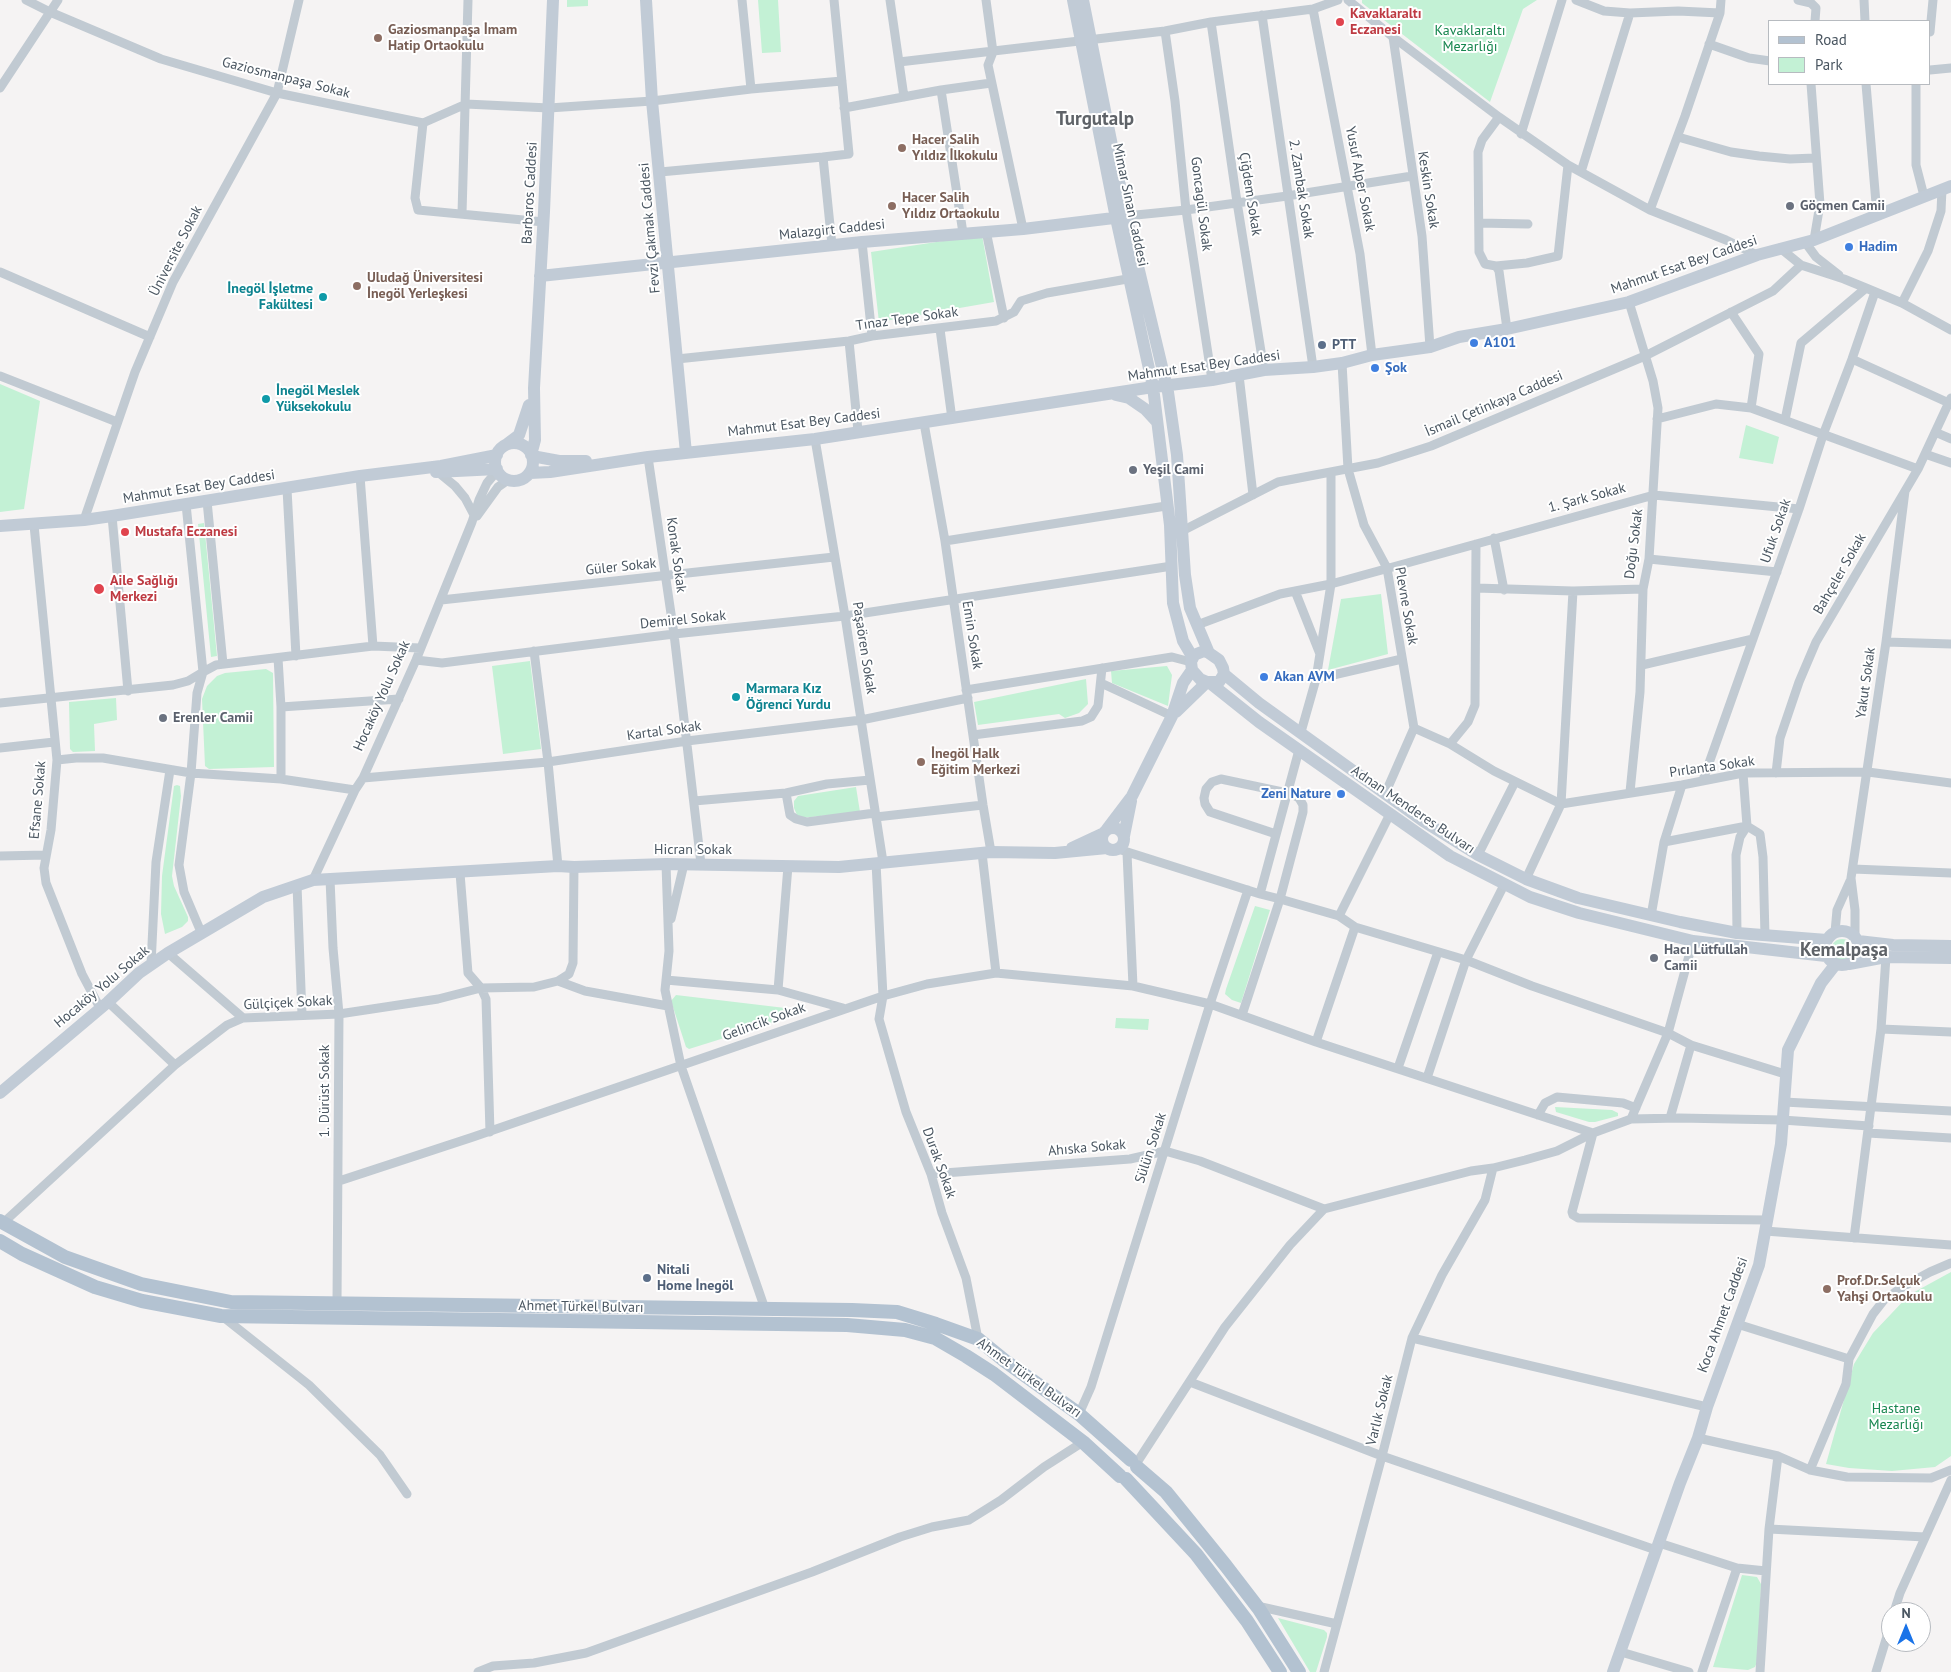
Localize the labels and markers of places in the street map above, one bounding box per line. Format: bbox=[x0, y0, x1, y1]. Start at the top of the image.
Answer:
place label: Kavaklaraltı Eczanesi bbox=[1350, 6, 1422, 38]
marker: Kavaklaraltı Eczanesi bbox=[1334, 16, 1346, 28]
place label: Gaziosmanpaşa İmam Hatip Ortaokulu bbox=[388, 22, 517, 54]
marker: Gaziosmanpaşa İmam Hatip Ortaokulu bbox=[372, 32, 384, 44]
place label: Hacer Salih Yıldız İlkokulu bbox=[912, 132, 998, 164]
marker: Hacer Salih Yıldız İlkokulu bbox=[896, 142, 908, 154]
place label: Hacer Salih Yıldız Ortaokulu bbox=[902, 190, 1000, 222]
place label: Göçmen Camii bbox=[1800, 198, 1885, 214]
marker: Hacer Salih Yıldız Ortaokulu bbox=[886, 200, 898, 212]
marker: Göçmen Camii bbox=[1784, 200, 1796, 212]
place label: Hadim bbox=[1859, 239, 1898, 255]
marker: Hadim bbox=[1843, 241, 1855, 253]
place label: Uludağ Üniversitesi İnegöl Yerleşkesi bbox=[367, 270, 483, 302]
marker: Uludağ Üniversitesi İnegöl Yerleşkesi bbox=[351, 280, 363, 292]
place label: İnegöl İşletme Fakültesi bbox=[227, 281, 313, 314]
marker: İnegöl İşletme Fakültesi bbox=[317, 291, 329, 303]
place label: A101 bbox=[1484, 335, 1516, 351]
place label: PTT bbox=[1332, 337, 1356, 353]
marker: A101 bbox=[1468, 337, 1480, 349]
marker: PTT bbox=[1316, 339, 1328, 351]
place label: Şok bbox=[1385, 360, 1407, 376]
marker: Şok bbox=[1369, 362, 1381, 374]
place label: İnegöl Meslek Yüksekokulu bbox=[276, 383, 360, 416]
marker: İnegöl Meslek Yüksekokulu bbox=[260, 393, 272, 405]
place label: Yeşil Cami bbox=[1143, 462, 1204, 478]
marker: Yeşil Cami bbox=[1127, 464, 1139, 476]
place label: Mustafa Eczanesi bbox=[135, 524, 237, 540]
marker: Mustafa Eczanesi bbox=[119, 526, 131, 538]
place label: Aile Sağlığı Merkezi bbox=[110, 573, 178, 606]
marker: Aile Sağlığı Merkezi bbox=[92, 582, 106, 596]
place label: Akan AVM bbox=[1274, 669, 1335, 685]
marker: Akan AVM bbox=[1258, 671, 1270, 683]
place label: Marmara Kız Öğrenci Yurdu bbox=[746, 681, 831, 714]
marker: Marmara Kız Öğrenci Yurdu bbox=[730, 691, 742, 703]
place label: Erenler Camii bbox=[173, 710, 253, 726]
marker: Erenler Camii bbox=[157, 712, 169, 724]
place label: İnegöl Halk Eğitim Merkezi bbox=[931, 746, 1020, 779]
marker: İnegöl Halk Eğitim Merkezi bbox=[915, 756, 927, 768]
place label: Zeni Nature bbox=[1261, 786, 1331, 802]
marker: Zeni Nature bbox=[1335, 788, 1347, 800]
place label: Hacı Lütfullah Camii bbox=[1664, 942, 1748, 974]
marker: Hacı Lütfullah Camii bbox=[1648, 952, 1660, 964]
place label: Nitali Home İnegöl bbox=[657, 1262, 733, 1294]
marker: Nitali Home İnegöl bbox=[641, 1272, 653, 1284]
place label: Prof.Dr.Selçuk Yahşi Ortaokulu bbox=[1837, 1273, 1932, 1305]
marker: Prof.Dr.Selçuk Yahşi Ortaokulu bbox=[1821, 1283, 1833, 1295]

